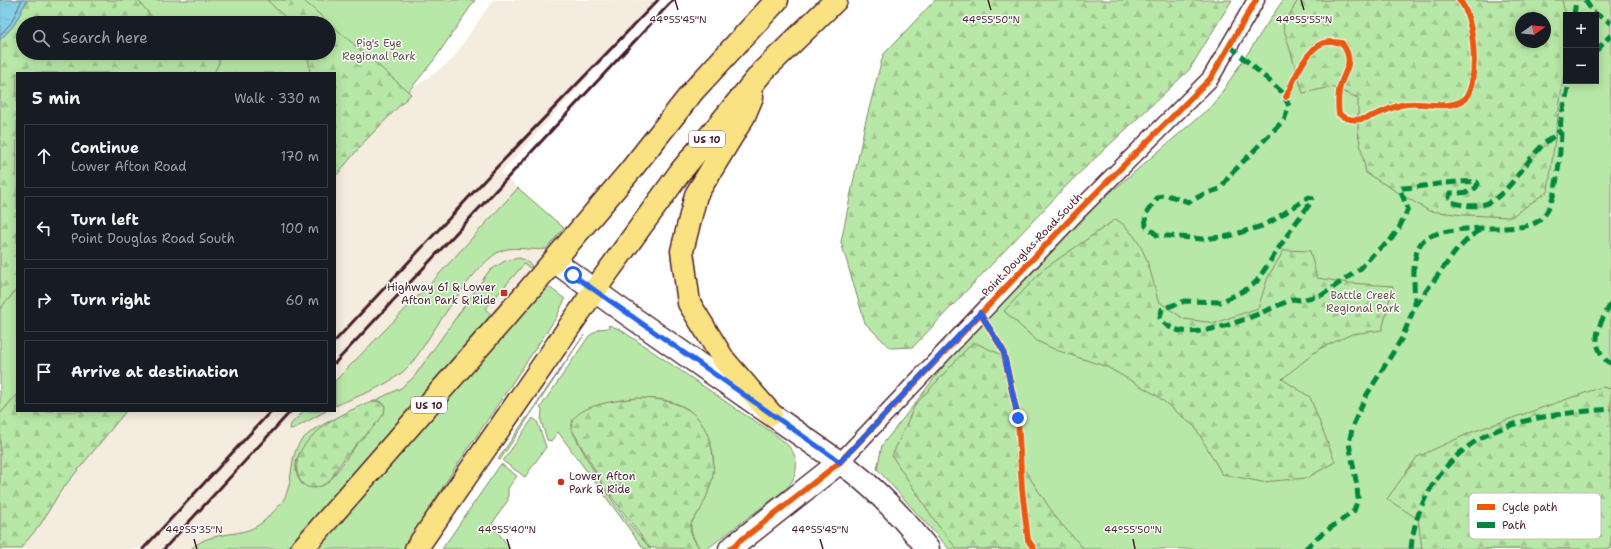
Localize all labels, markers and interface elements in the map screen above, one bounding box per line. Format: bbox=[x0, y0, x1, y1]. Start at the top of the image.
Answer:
north arrow bbox=[1515, 12, 1551, 48]
map controls bbox=[1563, 12, 1599, 84]
button: + bbox=[1563, 12, 1599, 48]
text: 44°55'45"N bbox=[649, 13, 707, 26]
text: 44°55'50"N bbox=[962, 13, 1020, 26]
text: 44°55'55"N bbox=[1276, 13, 1332, 26]
search box bbox=[16, 16, 336, 60]
icon: search bbox=[30, 27, 52, 49]
text: Search here bbox=[62, 28, 148, 48]
park label: Pig's Eye Regional Park bbox=[342, 36, 416, 64]
button: − bbox=[1563, 48, 1599, 84]
text: 5 min bbox=[32, 87, 80, 109]
text: Walk · 330 m bbox=[234, 90, 320, 107]
road number: US 10 bbox=[689, 131, 725, 147]
text: Continue bbox=[71, 138, 139, 158]
icon: ahead bbox=[33, 145, 55, 167]
text: 170 m bbox=[281, 148, 319, 165]
text: Lower Afton Road bbox=[71, 158, 187, 175]
street label: Point Douglas Road South bbox=[978, 190, 1086, 300]
text: Turn left bbox=[71, 210, 139, 230]
icon: left bbox=[33, 217, 55, 239]
text: 100 m bbox=[280, 220, 319, 237]
text: Point Douglas Road South bbox=[71, 230, 235, 247]
route start bbox=[564, 266, 582, 284]
place label: Highway 61 & Lower Afton Park & Ride bbox=[387, 280, 496, 308]
marker: Highway 61 & Lower Afton Park & Ride bbox=[499, 288, 509, 298]
park label: Battle Creek Regional Park bbox=[1326, 288, 1400, 316]
icon: right bbox=[33, 289, 55, 311]
text: Turn right bbox=[71, 290, 151, 310]
text: 60 m bbox=[286, 292, 319, 309]
icon: arrive bbox=[33, 361, 55, 383]
text: Arrive at destination bbox=[71, 362, 239, 382]
road number: US 10 bbox=[411, 397, 447, 413]
route end bbox=[1009, 409, 1027, 427]
place label: Lower Afton Park & Ride bbox=[569, 469, 636, 497]
marker: Lower Afton Park & Ride bbox=[556, 477, 566, 487]
legend bbox=[1469, 493, 1601, 539]
text: Cycle path bbox=[1502, 500, 1558, 515]
text: Path bbox=[1502, 518, 1526, 533]
text: 44°55'35"N bbox=[165, 523, 223, 536]
text: 44°55'40"N bbox=[478, 523, 536, 536]
text: 44°55'45"N bbox=[791, 523, 849, 536]
text: 44°55'50"N bbox=[1104, 523, 1162, 536]

